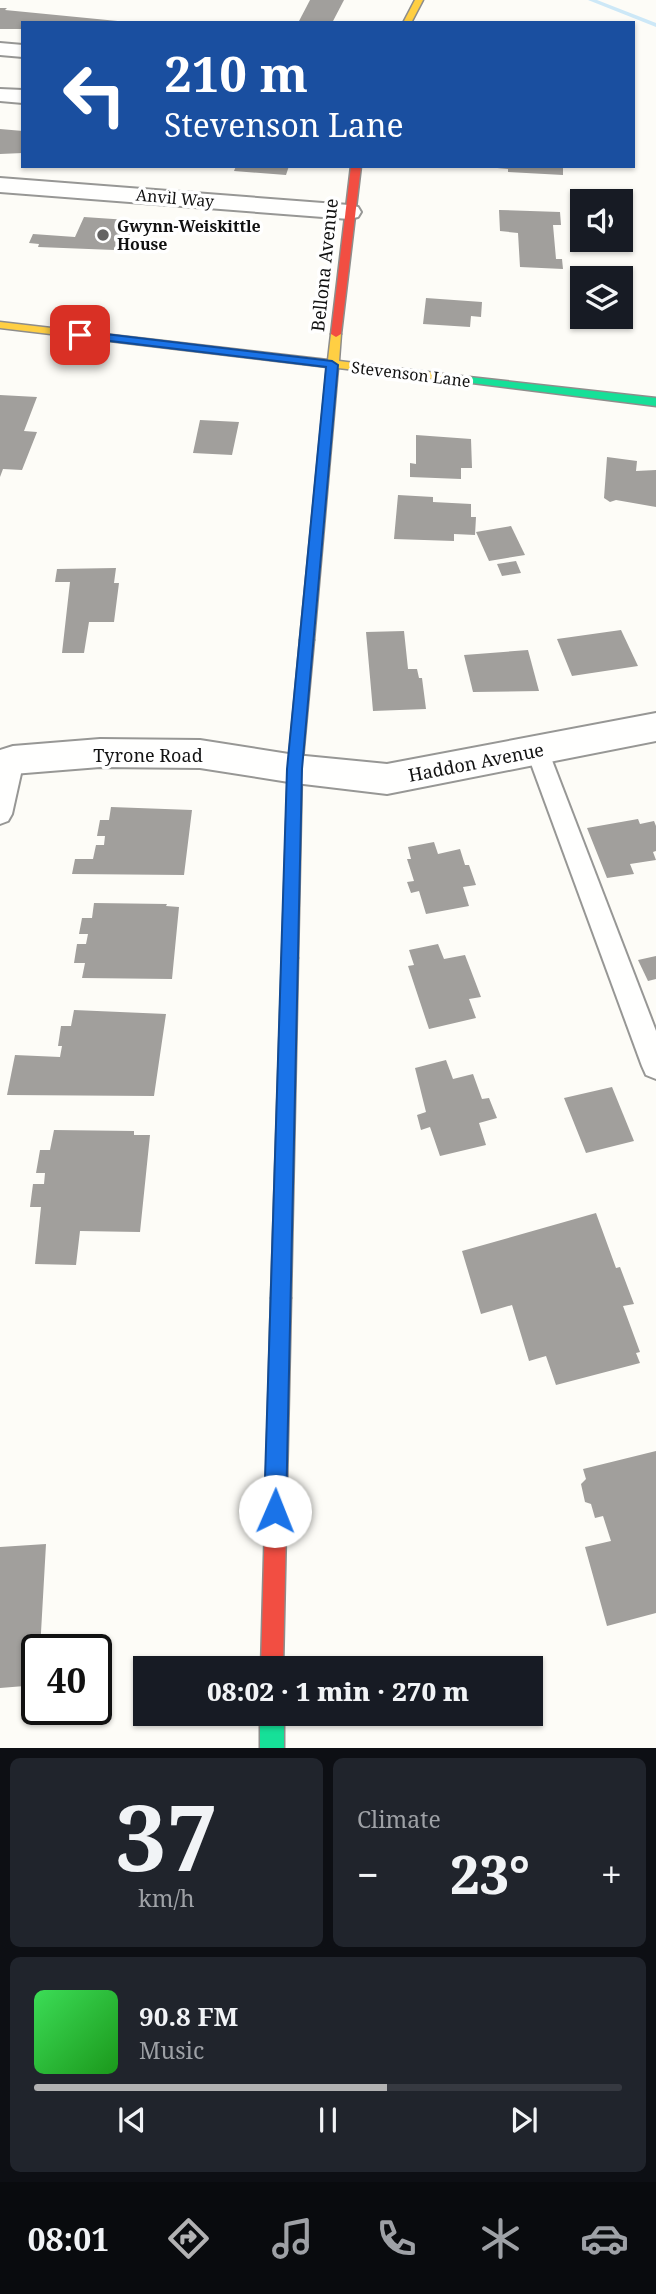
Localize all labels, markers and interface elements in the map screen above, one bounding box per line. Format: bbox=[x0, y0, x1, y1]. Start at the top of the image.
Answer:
text: 210 m bbox=[164, 40, 308, 106]
icon: left bbox=[49, 49, 140, 140]
text: Stevenson Lane bbox=[164, 103, 404, 146]
street label: Anvil Way bbox=[135, 184, 216, 212]
map controls bbox=[570, 189, 633, 329]
button: sound bbox=[570, 189, 633, 252]
street label: Bellona Avenue bbox=[305, 197, 343, 333]
place label: Gwynn-Weiskittle House bbox=[117, 215, 261, 255]
marker: Gwynn-Weiskittle House bbox=[95, 227, 111, 243]
button: layers bbox=[570, 266, 633, 329]
pin bbox=[50, 305, 110, 365]
icon: arrive bbox=[61, 316, 99, 354]
street label: Stevenson Lane bbox=[350, 356, 472, 392]
street label: Haddon Avenue bbox=[406, 737, 546, 787]
street label: Tyrone Road bbox=[93, 743, 203, 767]
position arrow bbox=[238, 1474, 312, 1548]
speed limit sign: 40 bbox=[21, 1634, 112, 1725]
text: 08:02 · 1 min · 270 m bbox=[207, 1673, 469, 1709]
text: 37 bbox=[115, 1774, 218, 1898]
text: Climate bbox=[357, 1803, 441, 1835]
text: 23° bbox=[450, 1838, 530, 1909]
text: − bbox=[357, 1848, 379, 1900]
text: + bbox=[601, 1848, 622, 1900]
text: km/h bbox=[138, 1882, 195, 1914]
text: 90.8 FM bbox=[139, 1998, 238, 2034]
text: Music bbox=[139, 2034, 204, 2066]
icon: previous bbox=[113, 2101, 151, 2139]
icon: pause bbox=[309, 2101, 347, 2139]
icon: next bbox=[505, 2101, 543, 2139]
icon: directions bbox=[164, 2214, 213, 2263]
icon: music bbox=[268, 2214, 317, 2263]
icon: phone bbox=[372, 2214, 421, 2263]
icon: climate bbox=[476, 2214, 525, 2263]
icon: car bbox=[580, 2214, 629, 2263]
text: 08:01 bbox=[27, 2217, 109, 2260]

